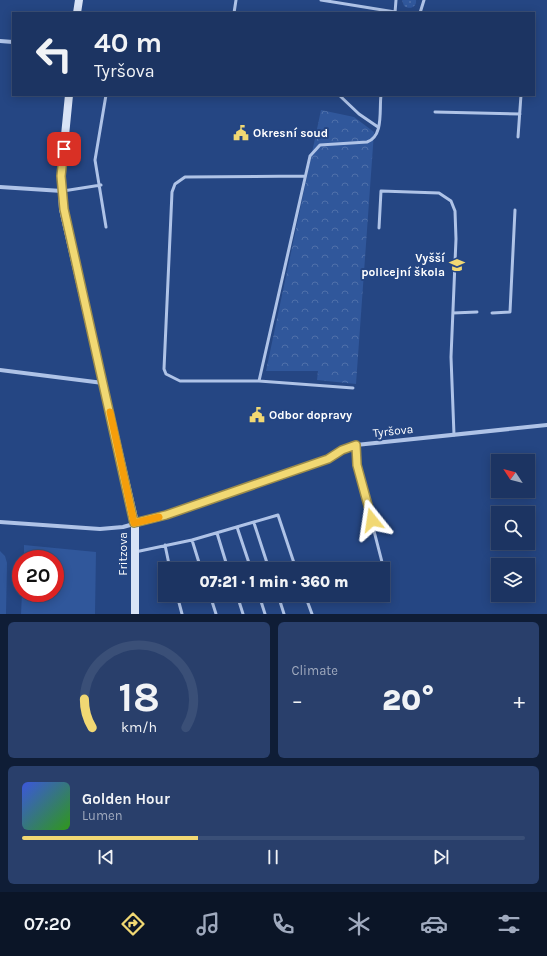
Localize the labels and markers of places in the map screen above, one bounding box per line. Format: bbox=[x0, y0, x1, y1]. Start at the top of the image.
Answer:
public building icon: Okresní soud bbox=[232, 124, 250, 142]
place label: Okresní soud bbox=[253, 126, 328, 140]
pin bbox=[47, 132, 81, 166]
place label: Vyšší policejní škola bbox=[361, 251, 446, 279]
school or university icon: Vyšší policejní škola bbox=[448, 256, 466, 274]
public building icon: Odbor dopravy bbox=[248, 406, 266, 424]
place label: Odbor dopravy bbox=[269, 408, 352, 422]

